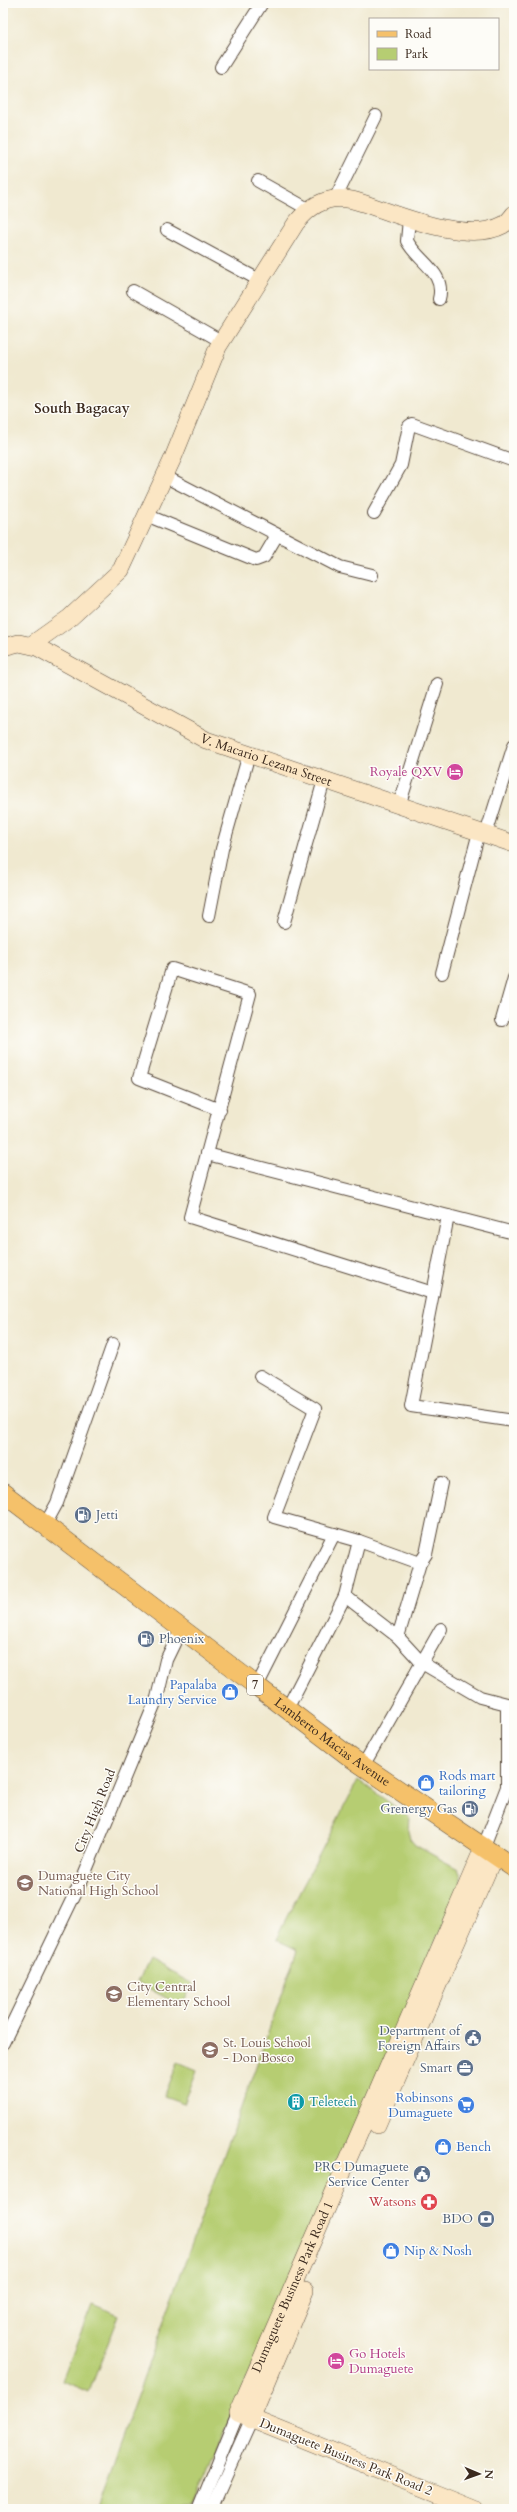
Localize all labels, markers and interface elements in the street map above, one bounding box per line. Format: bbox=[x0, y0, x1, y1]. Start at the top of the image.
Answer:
legend bbox=[369, 18, 499, 70]
text: Road bbox=[405, 26, 432, 42]
text: Park bbox=[405, 46, 429, 62]
district label: South Bagacay bbox=[34, 399, 130, 418]
street label: V. Macario Lezana Street bbox=[197, 729, 334, 791]
hotel icon: Royale QXV bbox=[445, 762, 465, 782]
place label: Royale QXV bbox=[370, 763, 442, 781]
fuel station icon: Jetti bbox=[73, 1505, 93, 1525]
place label: Jetti bbox=[94, 1506, 119, 1524]
fuel station icon: Phoenix bbox=[136, 1629, 156, 1649]
place label: Phoenix bbox=[159, 1630, 205, 1648]
road number: 7 bbox=[247, 1675, 263, 1695]
place label: Papalaba Laundry Service bbox=[128, 1676, 217, 1709]
shop icon: Papalaba Laundry Service bbox=[220, 1682, 240, 1702]
street label: Lamberto Macias Avenue bbox=[271, 1694, 394, 1791]
street label: City High Road bbox=[70, 1766, 120, 1856]
place label: Rods mart tailoring bbox=[439, 1767, 495, 1800]
shop icon: Rods mart tailoring bbox=[416, 1773, 436, 1793]
fuel station icon: Grenergy Gas bbox=[460, 1799, 480, 1819]
place label: Grenergy Gas bbox=[380, 1800, 457, 1818]
place label: Dumaguete City National High School bbox=[38, 1867, 159, 1900]
school or university icon: Dumaguete City National High School bbox=[15, 1873, 35, 1893]
place label: City Central Elementary School bbox=[127, 1978, 231, 2011]
school or university icon: City Central Elementary School bbox=[104, 1984, 124, 2004]
place label: Department of Foreign Affairs bbox=[378, 2022, 462, 2055]
public building icon: Department of Foreign Affairs bbox=[463, 2028, 483, 2048]
place label: St. Louis School - Don Bosco bbox=[223, 2034, 312, 2067]
school or university icon: St. Louis School - Don Bosco bbox=[200, 2040, 220, 2060]
office icon: Smart bbox=[455, 2058, 475, 2078]
place label: Smart bbox=[420, 2059, 452, 2077]
place label: Robinsons Dumaguete bbox=[388, 2089, 453, 2122]
building icon: Teletech bbox=[286, 2092, 306, 2112]
place label: Teletech bbox=[309, 2093, 357, 2111]
supermarket icon: Robinsons Dumaguete bbox=[456, 2095, 476, 2115]
shop icon: Bench bbox=[433, 2137, 453, 2157]
place label: Bench bbox=[456, 2138, 491, 2156]
place label: PRC Dumaguete Service Center bbox=[314, 2158, 409, 2191]
public building icon: PRC Dumaguete Service Center bbox=[412, 2164, 432, 2184]
pharmacy icon: Watsons bbox=[419, 2192, 439, 2212]
place label: Watsons bbox=[368, 2193, 416, 2211]
street label: Dumaguete Business Park Road 1 bbox=[248, 2199, 338, 2375]
bank icon: BDO bbox=[476, 2209, 496, 2229]
place label: BDO bbox=[442, 2210, 473, 2228]
shop icon: Nip & Nosh bbox=[381, 2241, 401, 2261]
place label: Nip & Nosh bbox=[404, 2242, 472, 2260]
place label: Go Hotels Dumaguete bbox=[349, 2345, 414, 2378]
hotel icon: Go Hotels Dumaguete bbox=[326, 2351, 346, 2371]
street label: Dumaguete Business Park Road 2 bbox=[257, 2414, 435, 2500]
north arrow bbox=[459, 2454, 499, 2494]
text: N bbox=[481, 2469, 496, 2480]

